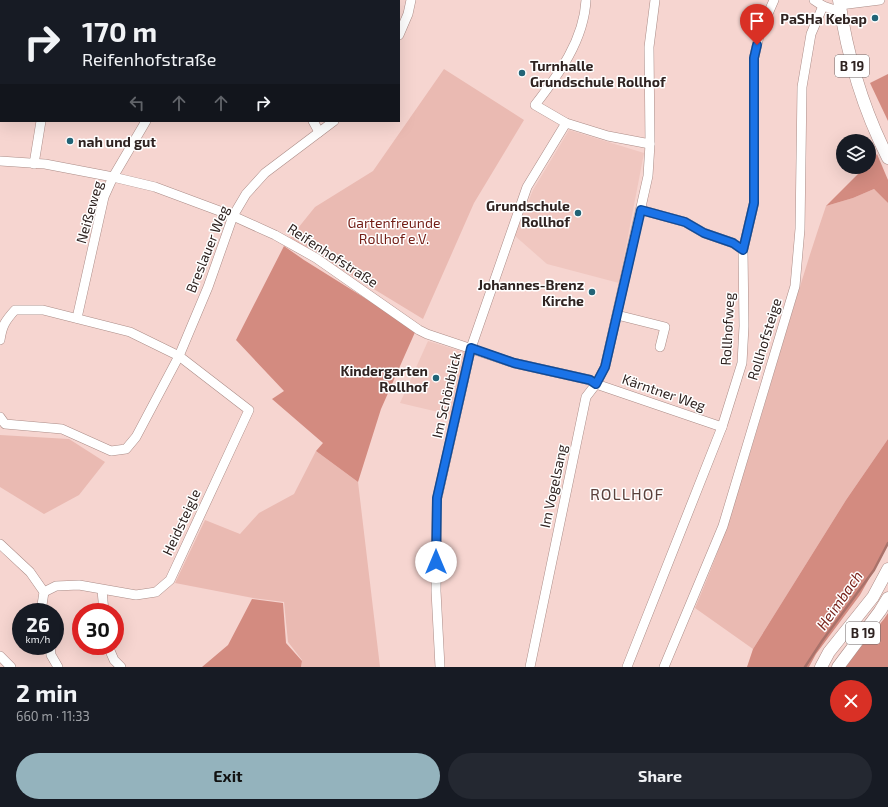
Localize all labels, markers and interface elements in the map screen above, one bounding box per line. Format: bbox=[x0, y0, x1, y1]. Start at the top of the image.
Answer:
pin bbox=[740, 4, 774, 45]
icon: arrive bbox=[746, 10, 768, 32]
place label: PaSHa Kebap bbox=[780, 10, 867, 27]
marker: PaSHa Kebap bbox=[870, 13, 880, 23]
text: 170 m bbox=[82, 14, 157, 48]
icon: right bbox=[16, 16, 68, 68]
text: Reifenhofstraße bbox=[82, 48, 216, 70]
road number: B 19 bbox=[835, 55, 869, 77]
place label: Turnhalle Grundschule Rollhof bbox=[530, 57, 666, 90]
marker: Turnhalle Grundschule Rollhof bbox=[517, 68, 527, 78]
icon: left bbox=[126, 92, 148, 114]
icon: ahead bbox=[168, 92, 190, 114]
icon: ahead bbox=[210, 92, 232, 114]
icon: right bbox=[252, 92, 274, 114]
place label: nah und gut bbox=[78, 133, 156, 150]
map controls bbox=[836, 134, 876, 174]
button: layers bbox=[836, 134, 876, 174]
marker: nah und gut bbox=[65, 136, 75, 146]
street label: Neißeweg bbox=[72, 178, 106, 245]
place label: Grundschule Rollhof bbox=[486, 197, 570, 230]
street label: Breslauer Weg bbox=[182, 203, 232, 295]
marker: Grundschule Rollhof bbox=[573, 208, 583, 218]
park label: Gartenfreunde Rollhof e.V. bbox=[347, 214, 441, 247]
street label: Reifenhofstraße bbox=[285, 219, 381, 291]
place label: Johannes-Brenz Kirche bbox=[478, 276, 584, 309]
marker: Johannes-Brenz Kirche bbox=[587, 287, 597, 297]
street label: Rollhofweg bbox=[717, 292, 737, 366]
street label: Rollhofsteige bbox=[743, 296, 785, 382]
street label: Im Schönblick bbox=[428, 350, 464, 440]
place label: Kindergarten Rollhof bbox=[341, 362, 428, 395]
street label: Kärntner Weg bbox=[620, 370, 708, 414]
marker: Kindergarten Rollhof bbox=[431, 373, 441, 383]
street label: Im Vogelsang bbox=[536, 443, 570, 529]
district label: ROLLHOF bbox=[590, 484, 664, 503]
street label: Heidsteigle bbox=[158, 486, 204, 558]
position arrow bbox=[415, 541, 457, 583]
water label: Heimbach bbox=[812, 567, 866, 633]
speed limit sign: 30 bbox=[72, 603, 124, 655]
text: 26 bbox=[26, 612, 50, 636]
road number: B 19 bbox=[846, 622, 880, 644]
text: km/h bbox=[26, 633, 50, 645]
text: 2 min bbox=[16, 678, 77, 707]
button: close bbox=[830, 680, 872, 722]
text: 660 m · 11:33 bbox=[16, 708, 90, 724]
button: Exit bbox=[16, 753, 440, 799]
button: Share bbox=[448, 753, 872, 799]

